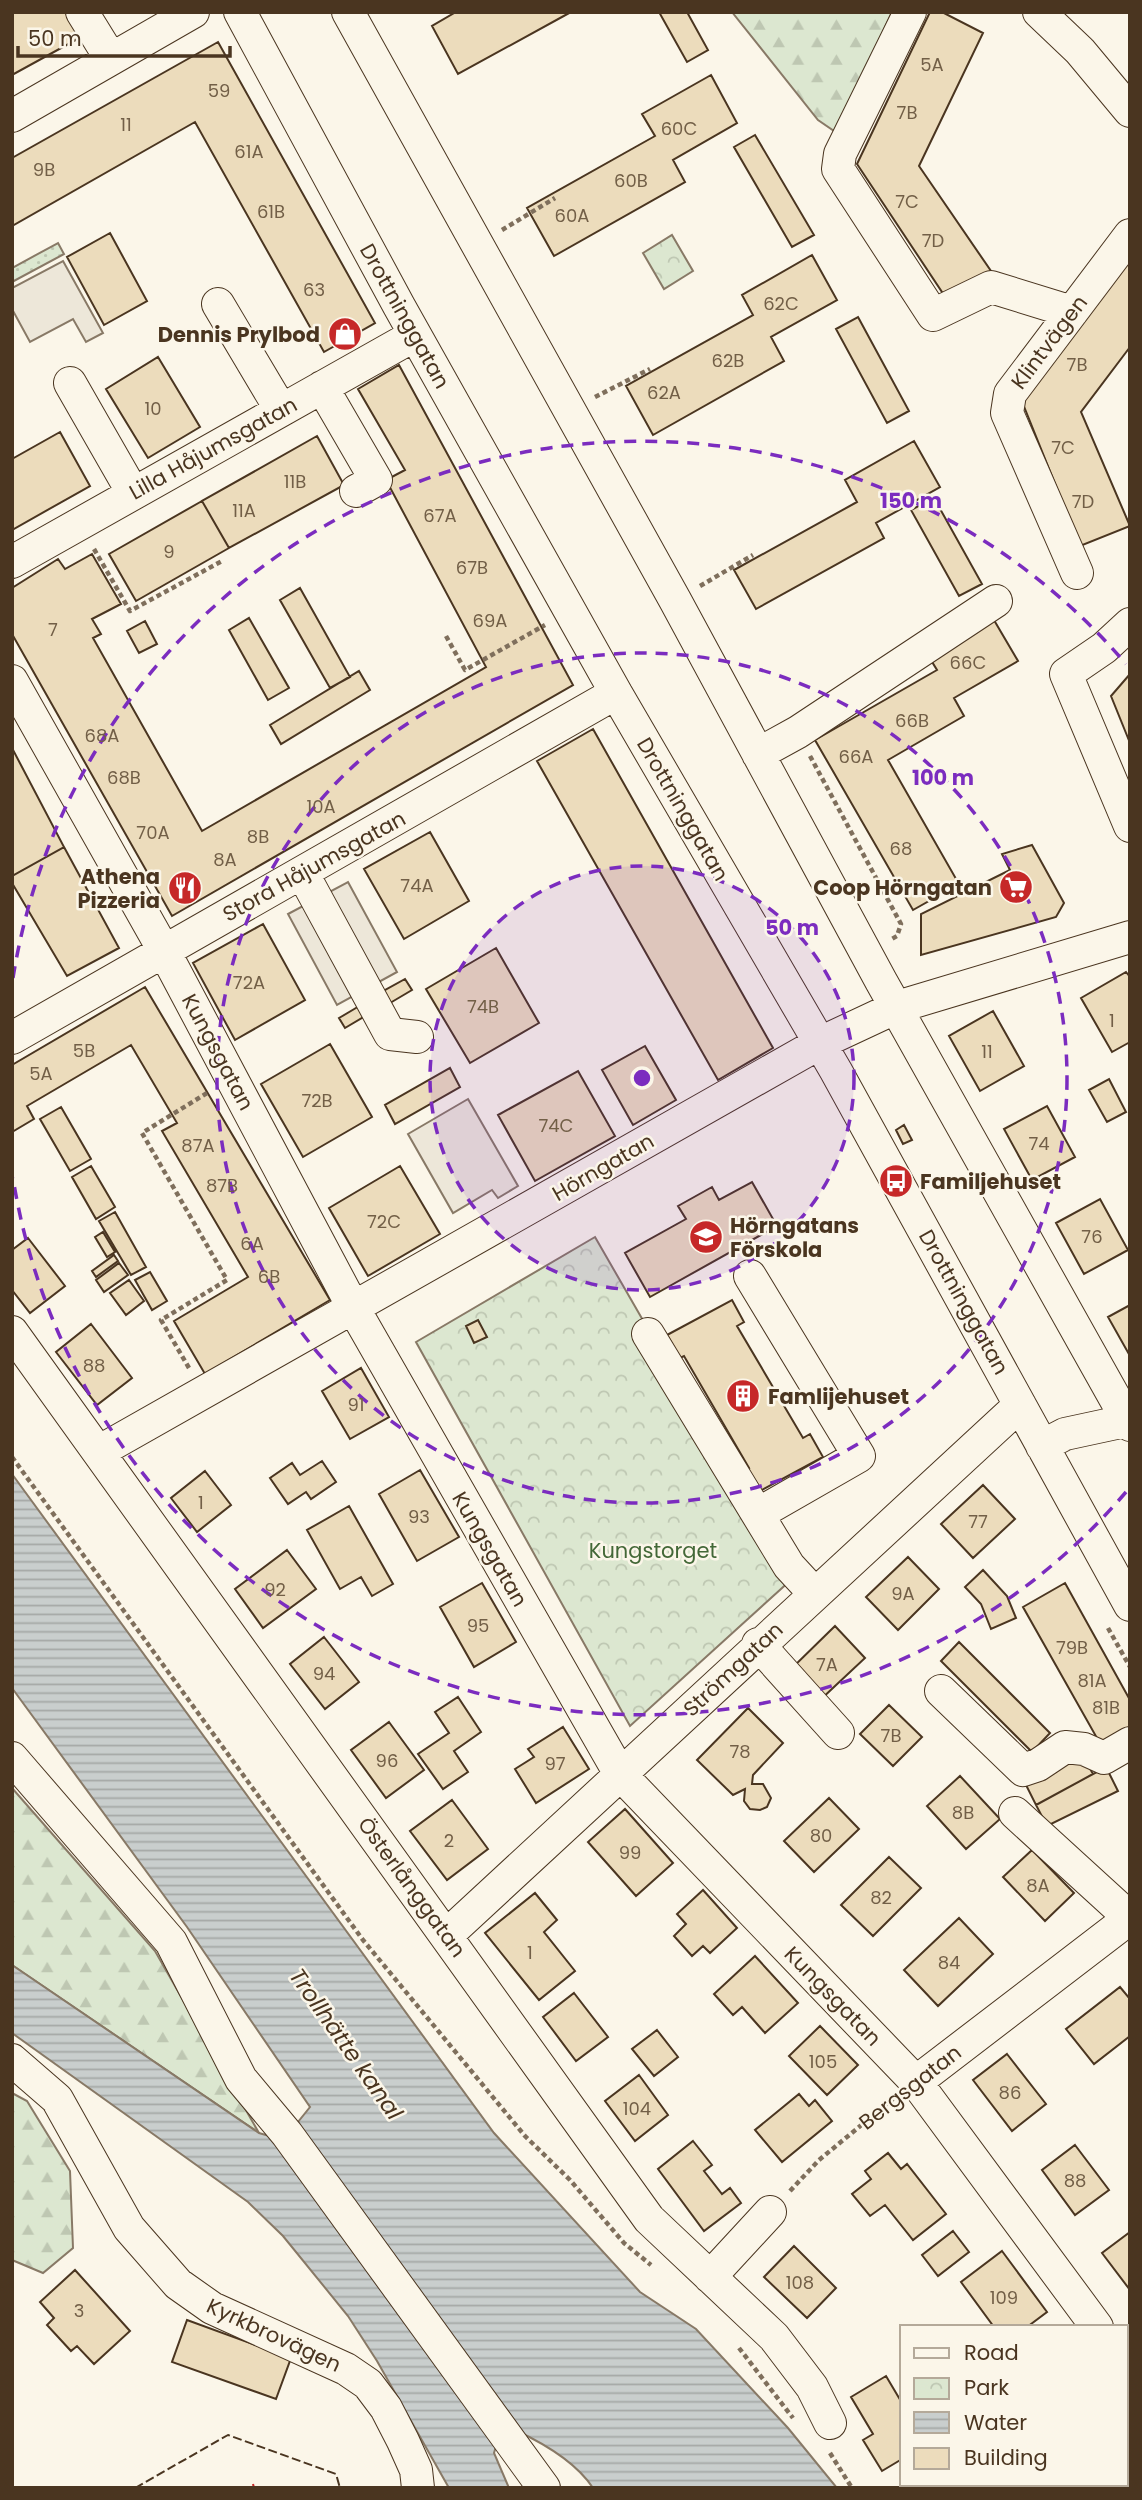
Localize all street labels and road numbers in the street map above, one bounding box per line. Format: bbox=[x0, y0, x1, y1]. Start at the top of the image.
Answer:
street label: Drottninggatan bbox=[353, 238, 457, 394]
street label: Klintvägen bbox=[1004, 289, 1094, 395]
street label: Lilla Håjumsgatan bbox=[124, 390, 302, 506]
street label: Drottninggatan bbox=[630, 732, 736, 886]
street label: Stora Håjumsgatan bbox=[217, 804, 411, 928]
street label: Kungsgatan bbox=[175, 989, 261, 1115]
street label: Hörngatan bbox=[547, 1126, 659, 1208]
street label: Drottninggatan bbox=[912, 1224, 1016, 1380]
street label: Kungsgatan bbox=[445, 1486, 535, 1612]
street label: Strömgatan bbox=[677, 1615, 789, 1723]
street label: Österlånggatan bbox=[351, 1811, 473, 1963]
street label: Kungsgatan bbox=[778, 1940, 888, 2052]
street label: Bergsgatan bbox=[853, 2038, 967, 2136]
street label: Kyrkbrovägen bbox=[202, 2291, 346, 2379]

